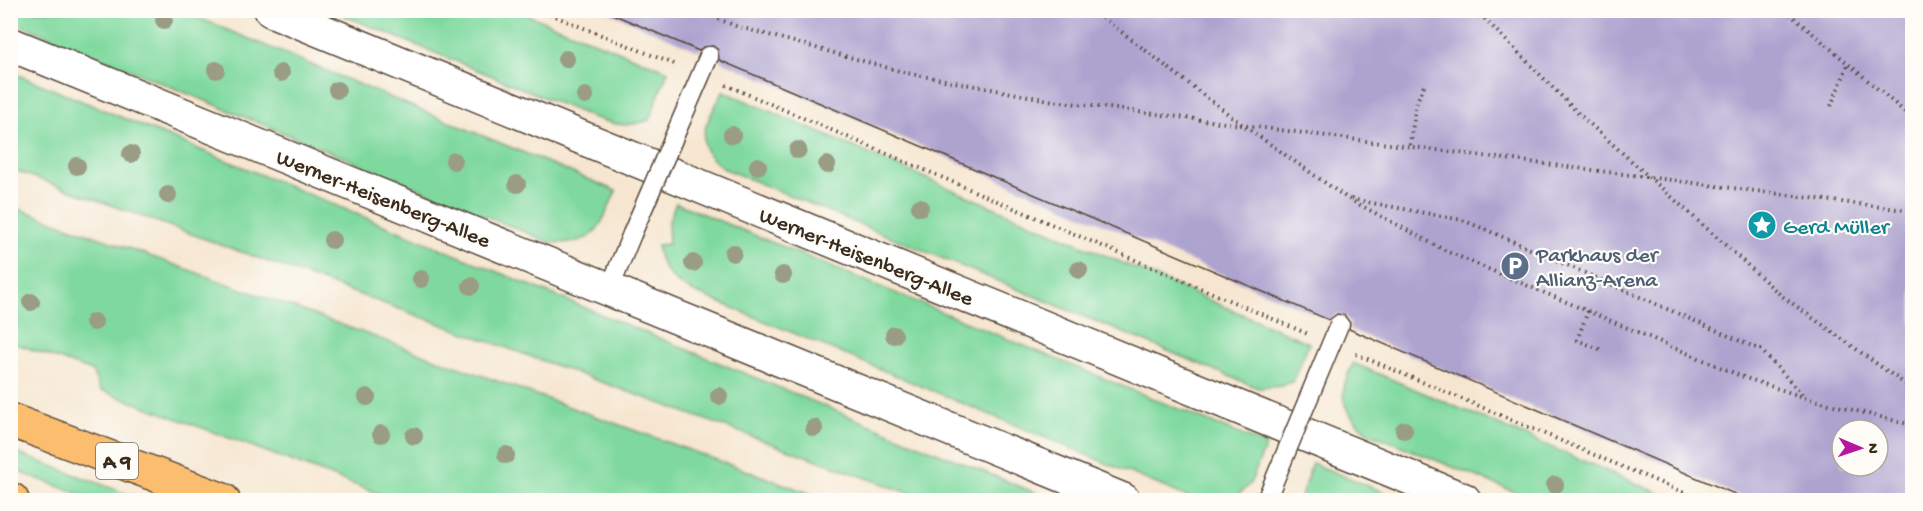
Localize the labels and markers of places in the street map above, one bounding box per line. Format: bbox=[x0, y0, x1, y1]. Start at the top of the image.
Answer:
place icon: Gerd Müller bbox=[1746, 209, 1778, 241]
place label: Gerd Müller bbox=[1783, 216, 1891, 242]
place label: Parkhaus der Allianz-Arena bbox=[1535, 244, 1660, 295]
parking icon: Parkhaus der Allianz-Arena bbox=[1499, 250, 1531, 282]

